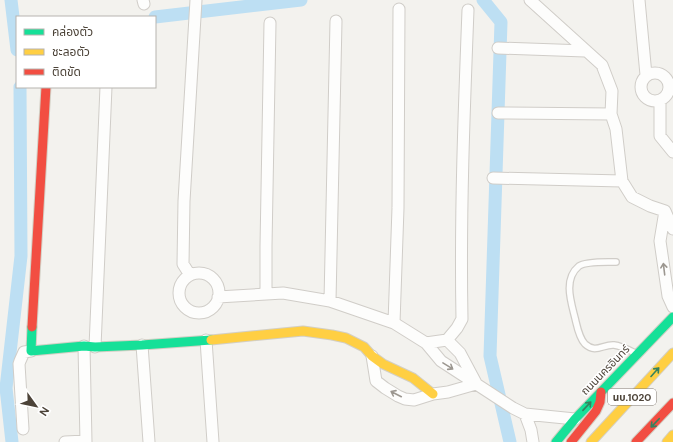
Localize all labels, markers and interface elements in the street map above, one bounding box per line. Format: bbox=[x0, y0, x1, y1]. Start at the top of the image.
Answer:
legend bbox=[16, 16, 156, 88]
text: คล่องตัว bbox=[52, 24, 93, 40]
text: ชะลอตัว bbox=[52, 44, 90, 60]
text: ติดขัด bbox=[52, 64, 81, 80]
one-way arrow bbox=[660, 263, 668, 276]
street label: ถนนนครอินทร์ bbox=[578, 342, 633, 398]
one-way arrow bbox=[442, 362, 453, 370]
one-way arrow bbox=[651, 367, 660, 377]
north arrow bbox=[16, 386, 56, 426]
road number: นบ.1020 bbox=[608, 389, 656, 405]
one-way arrow bbox=[390, 390, 402, 398]
one-way arrow bbox=[582, 401, 592, 411]
text: N bbox=[36, 404, 52, 419]
one-way arrow bbox=[650, 418, 659, 428]

